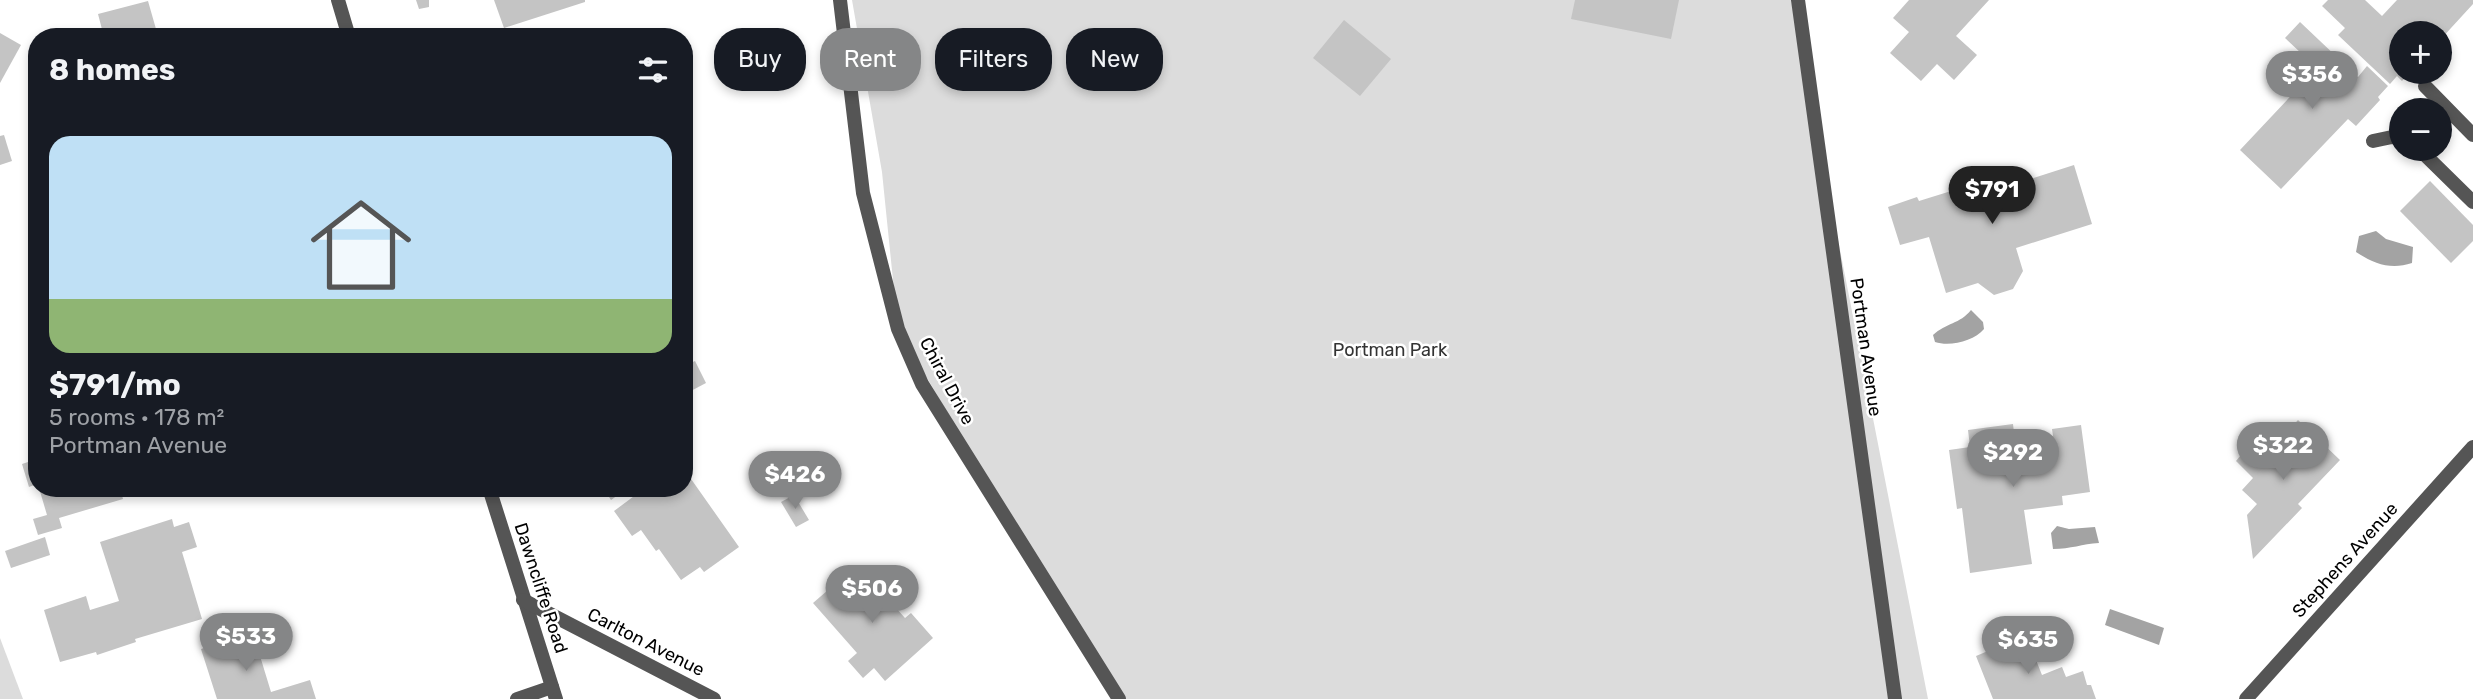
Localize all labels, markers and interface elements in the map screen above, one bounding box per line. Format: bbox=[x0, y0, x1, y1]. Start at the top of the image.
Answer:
map controls bbox=[2389, 21, 2452, 161]
button: + bbox=[2389, 21, 2452, 84]
chip: Buy bbox=[714, 28, 806, 91]
chip: Rent bbox=[820, 28, 921, 91]
chip: Filters bbox=[935, 28, 1052, 91]
chip: New bbox=[1066, 28, 1163, 91]
icon: filters bbox=[634, 51, 672, 89]
text: 8 homes bbox=[49, 52, 175, 88]
pin: $356 bbox=[2271, 52, 2353, 111]
text: $356 bbox=[2282, 60, 2342, 88]
button: − bbox=[2389, 98, 2452, 161]
pin: $791 bbox=[1951, 166, 2033, 226]
text: $791 bbox=[1965, 175, 2019, 203]
icon: home bbox=[298, 182, 424, 308]
street label: Portman Avenue bbox=[1845, 276, 1887, 418]
street label: Chiral Drive bbox=[915, 333, 979, 429]
park label: Portman Park bbox=[1333, 339, 1448, 361]
text: $791/mo bbox=[49, 367, 181, 403]
text: 5 rooms · 178 m² bbox=[49, 403, 224, 431]
pin: $322 bbox=[2242, 422, 2324, 482]
pin: $292 bbox=[1972, 430, 2054, 489]
text: Portman Avenue bbox=[49, 431, 227, 459]
text: $322 bbox=[2253, 431, 2313, 459]
text: $292 bbox=[1983, 438, 2043, 466]
pin: $426 bbox=[754, 452, 836, 511]
text: $426 bbox=[765, 460, 826, 488]
street label: Stephens Avenue bbox=[2288, 498, 2402, 622]
street label: Dawncliffe Road bbox=[510, 520, 572, 656]
pin: $506 bbox=[831, 566, 913, 625]
text: $506 bbox=[842, 574, 902, 602]
street label: Carlton Avenue bbox=[584, 603, 708, 681]
pin: $533 bbox=[205, 614, 287, 673]
pin: $635 bbox=[1987, 616, 2069, 676]
text: $533 bbox=[216, 622, 276, 650]
text: $635 bbox=[1998, 625, 2058, 653]

